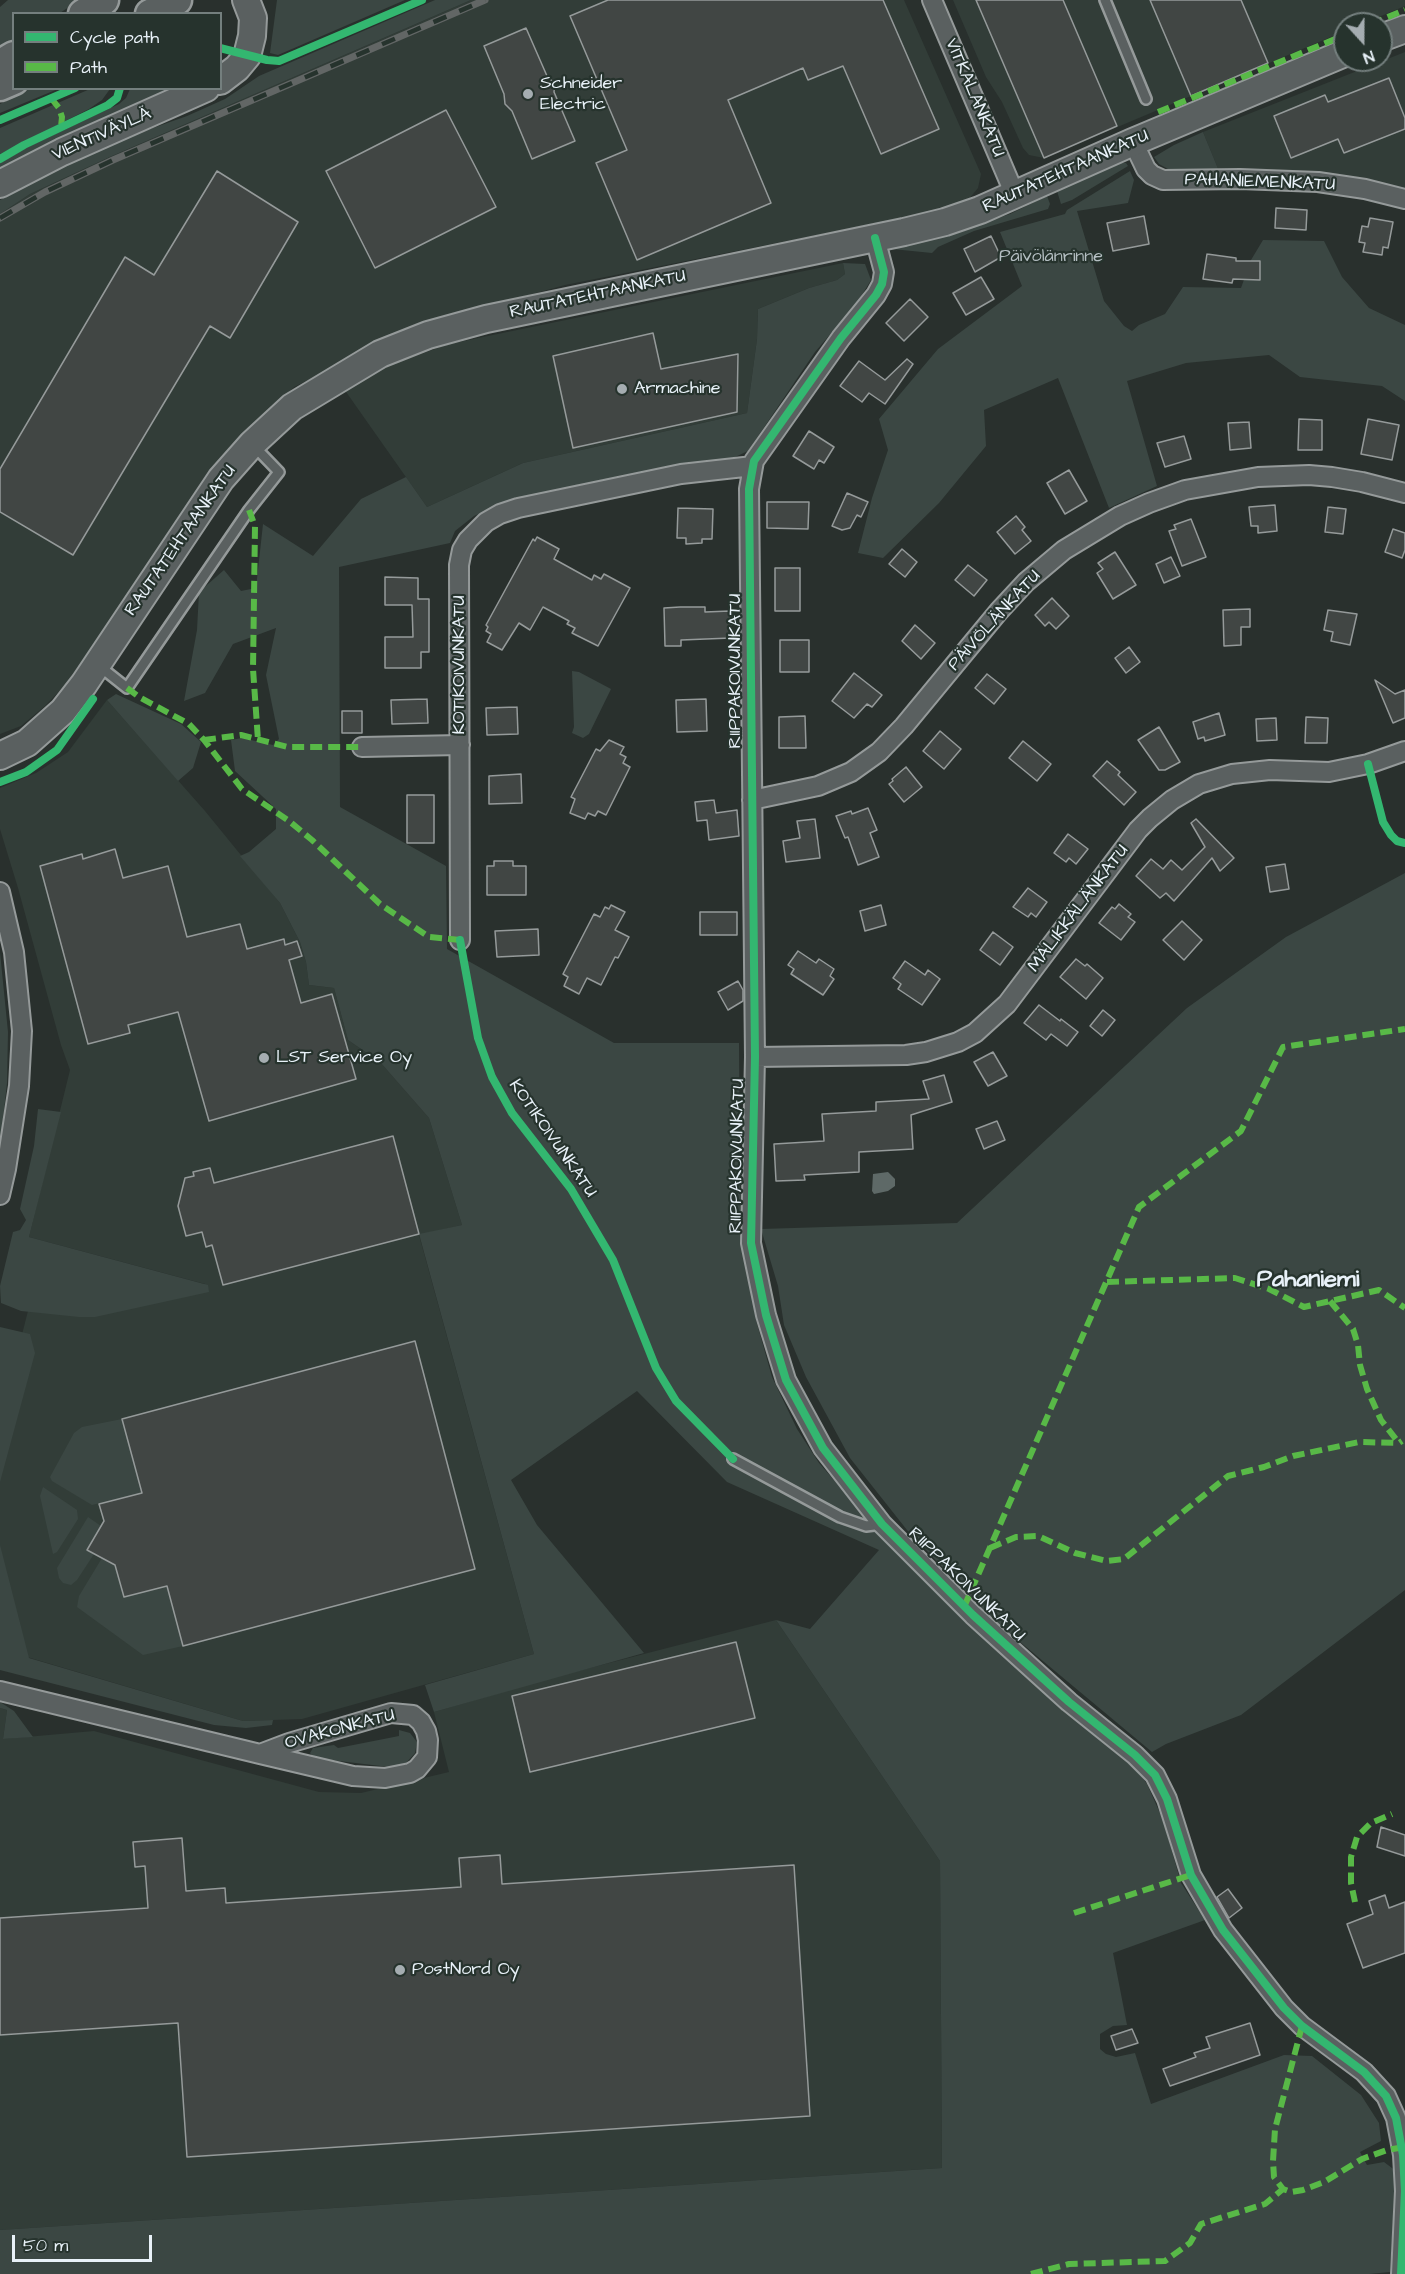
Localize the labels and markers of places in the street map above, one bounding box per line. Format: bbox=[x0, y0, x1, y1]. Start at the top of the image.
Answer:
place label: Schneider Electric bbox=[540, 73, 622, 116]
marker: Schneider Electric bbox=[521, 87, 535, 101]
place label: Armachine bbox=[634, 378, 720, 400]
marker: Armachine bbox=[615, 382, 629, 396]
place label: LST Service Oy bbox=[276, 1047, 412, 1069]
marker: LST Service Oy bbox=[257, 1051, 271, 1065]
place label: PostNord Oy bbox=[412, 1959, 520, 1981]
marker: PostNord Oy bbox=[393, 1963, 407, 1977]

